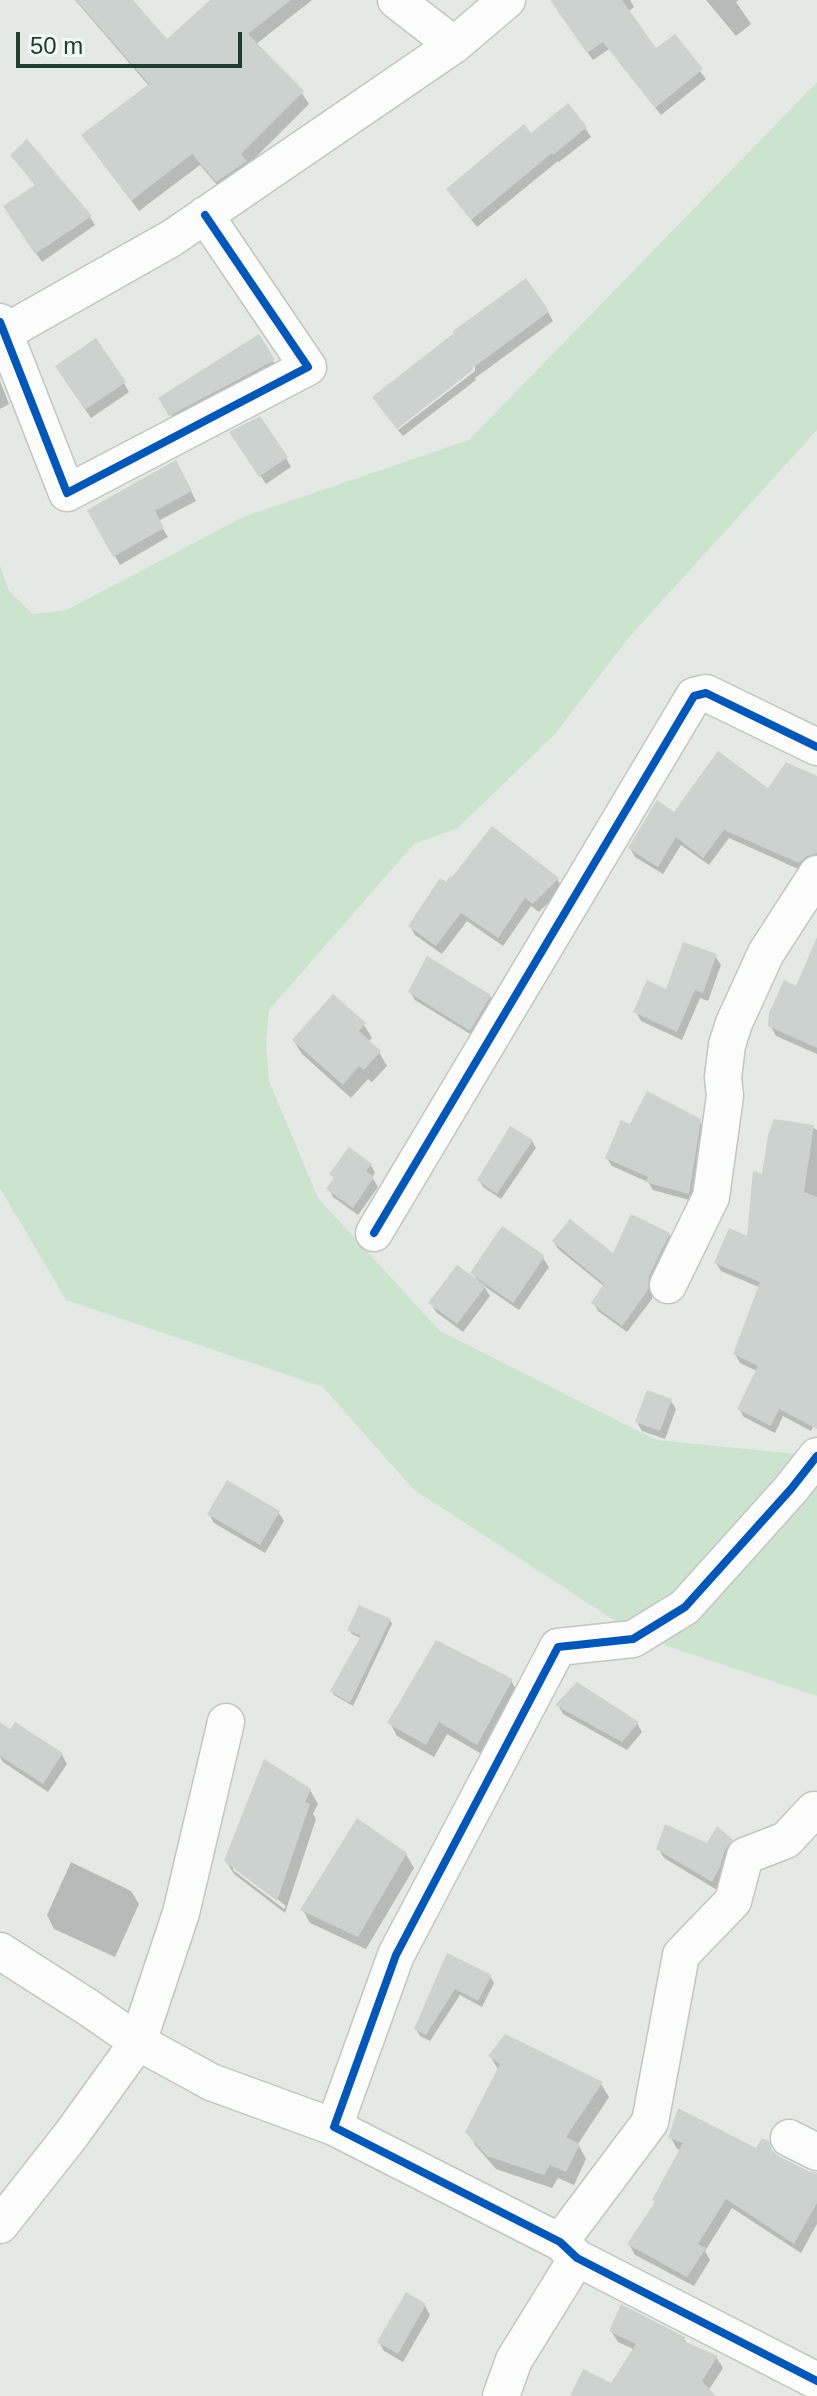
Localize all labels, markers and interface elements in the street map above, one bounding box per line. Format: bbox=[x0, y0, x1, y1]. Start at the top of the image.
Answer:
scale bar bbox=[20, 16, 246, 66]
text: 50 m bbox=[30, 32, 83, 59]

